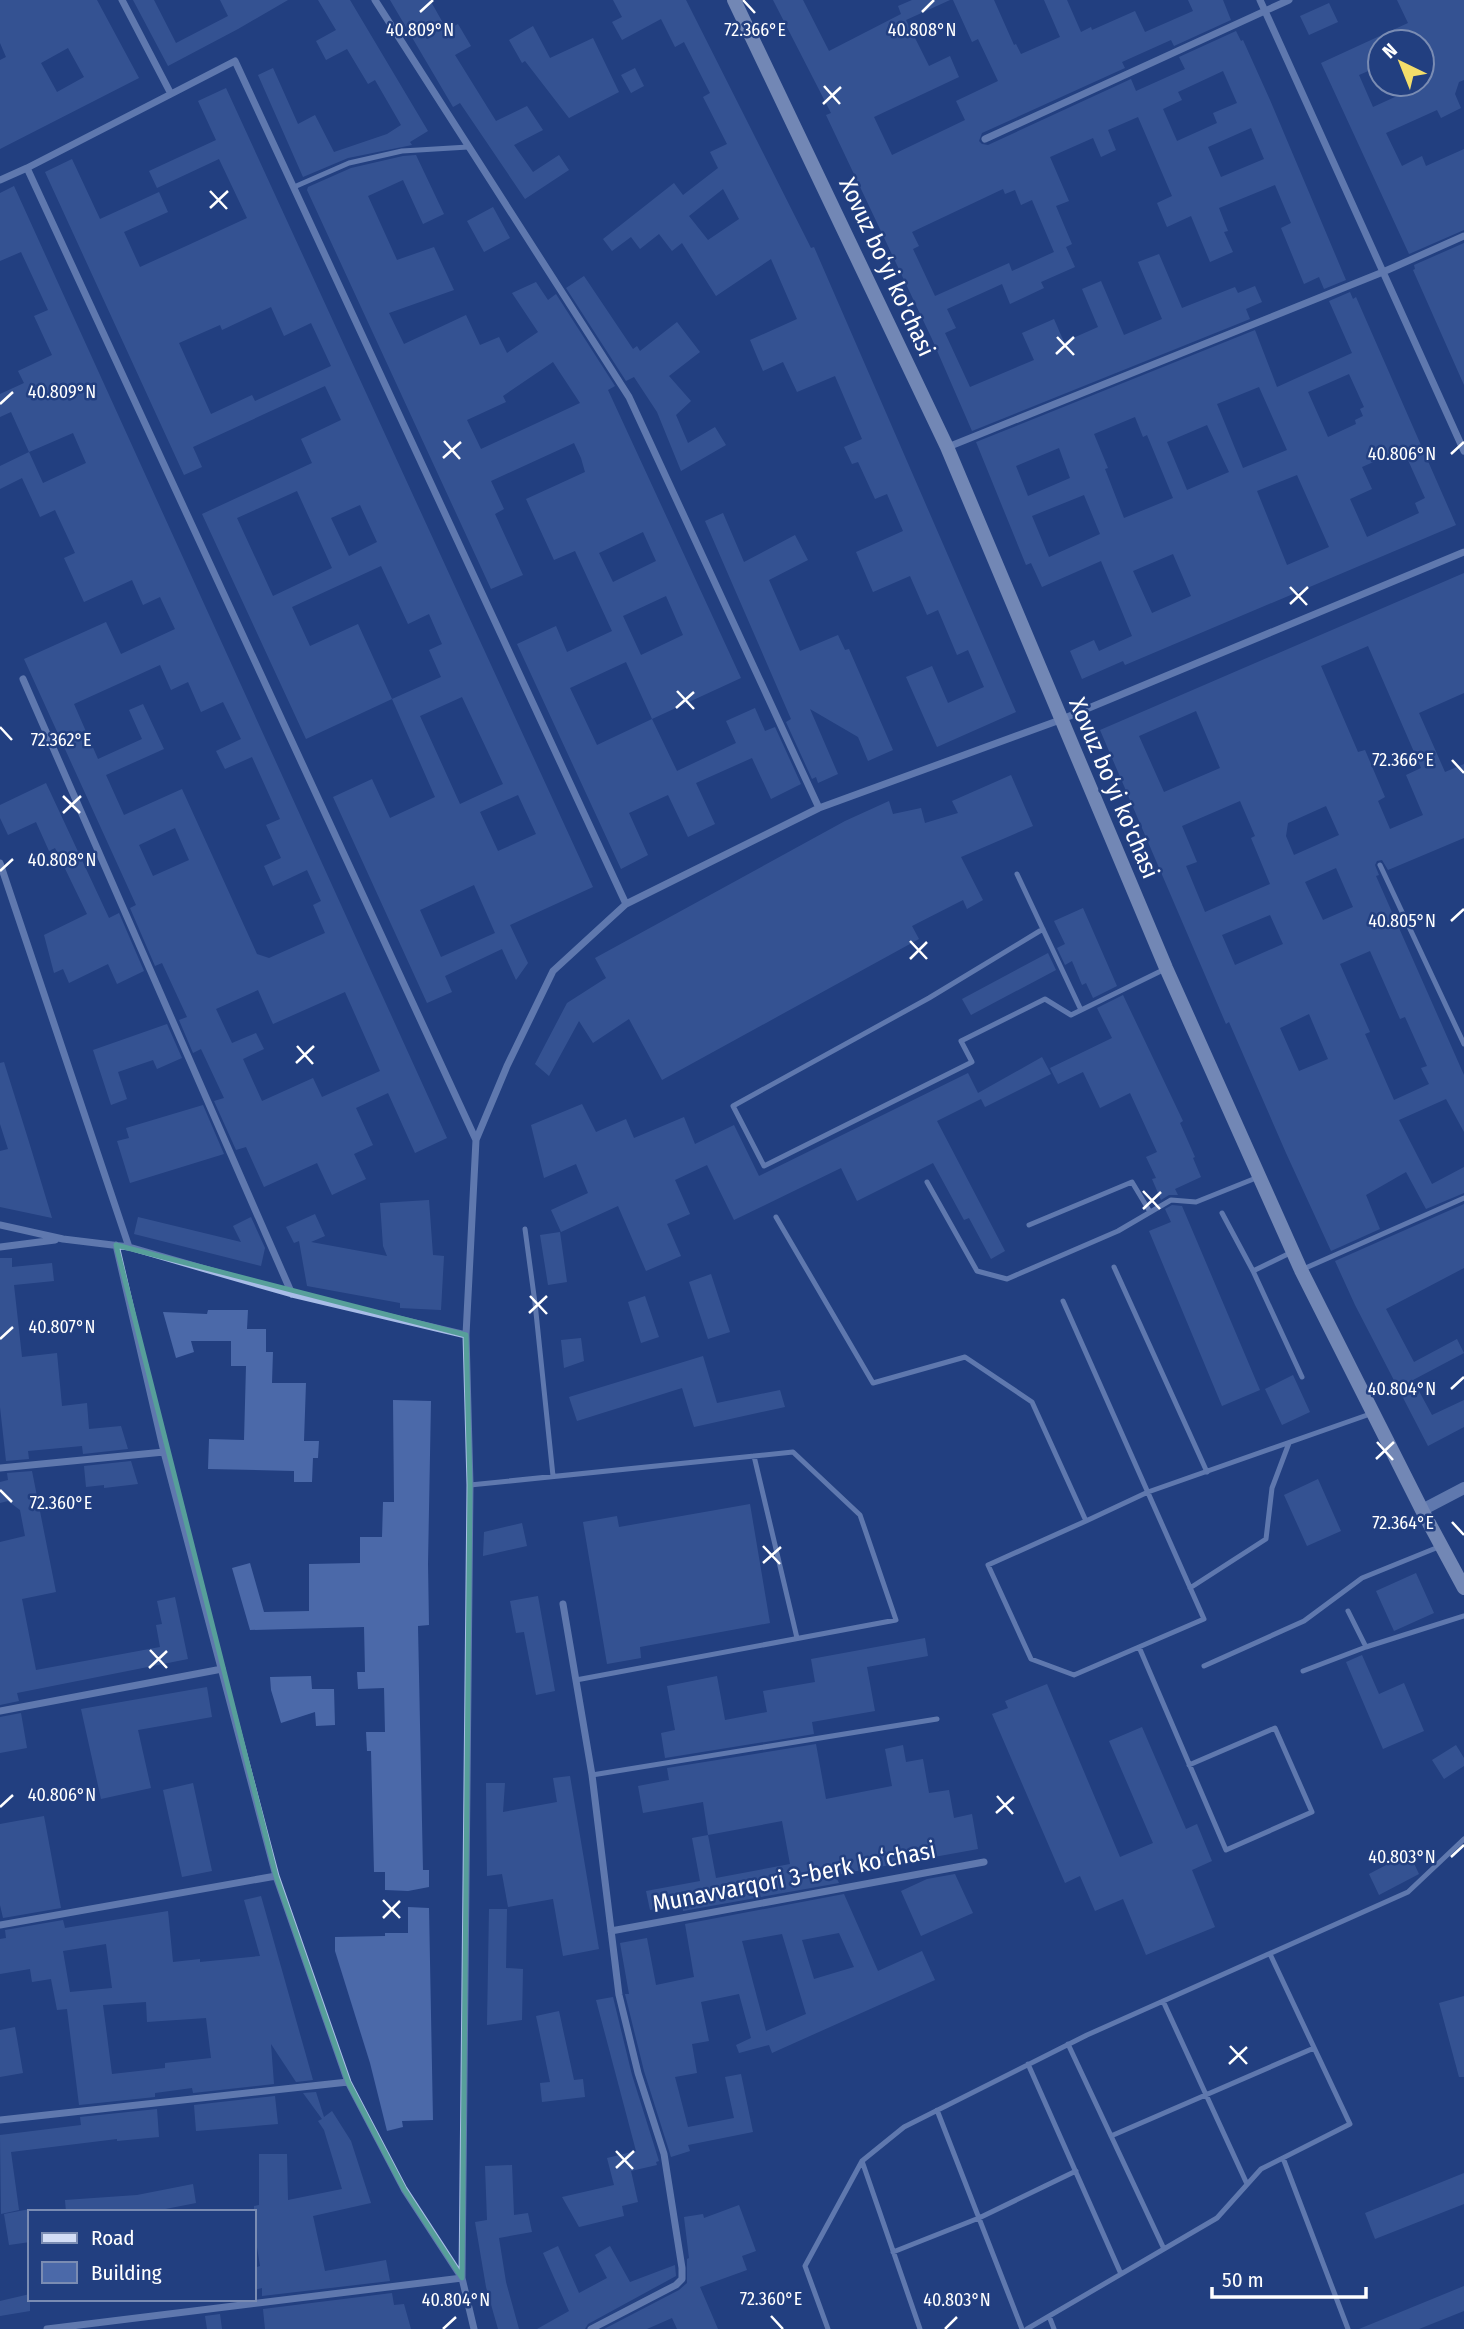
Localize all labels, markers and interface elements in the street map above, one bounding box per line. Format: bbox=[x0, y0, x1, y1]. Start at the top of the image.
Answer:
text: 40.809°N bbox=[386, 19, 454, 41]
text: 72.366°E bbox=[724, 19, 786, 41]
text: 40.808°N bbox=[888, 19, 956, 41]
north arrow bbox=[1366, 28, 1436, 98]
text: N bbox=[1378, 39, 1402, 63]
street label: Xovuz bo‘yi ko'chasi bbox=[833, 173, 941, 361]
text: 40.809°N bbox=[28, 381, 96, 403]
text: 40.806°N bbox=[1368, 443, 1436, 465]
street label: Xovuz bo‘yi ko'chasi bbox=[1063, 693, 1165, 883]
text: 72.362°E bbox=[31, 729, 91, 751]
text: 72.366°E bbox=[1372, 749, 1434, 771]
text: 40.808°N bbox=[28, 849, 96, 871]
text: 40.805°N bbox=[1368, 910, 1436, 932]
text: 40.807°N bbox=[29, 1316, 95, 1338]
text: 40.804°N bbox=[1368, 1378, 1436, 1400]
text: 72.360°E bbox=[30, 1492, 92, 1514]
text: 72.364°E bbox=[1372, 1512, 1434, 1534]
text: 40.806°N bbox=[28, 1784, 96, 1806]
street label: Munavvarqori 3-berk koʻchasi bbox=[650, 1836, 938, 1918]
text: 40.803°N bbox=[1368, 1846, 1436, 1868]
legend bbox=[28, 2210, 256, 2301]
text: Road bbox=[91, 2225, 135, 2251]
scale bar bbox=[1212, 2256, 1366, 2300]
text: Building bbox=[91, 2260, 162, 2286]
text: 50 m bbox=[1222, 2267, 1264, 2293]
text: 72.360°E bbox=[740, 2288, 802, 2310]
text: 40.804°N bbox=[422, 2289, 490, 2311]
text: 40.803°N bbox=[923, 2289, 991, 2311]

